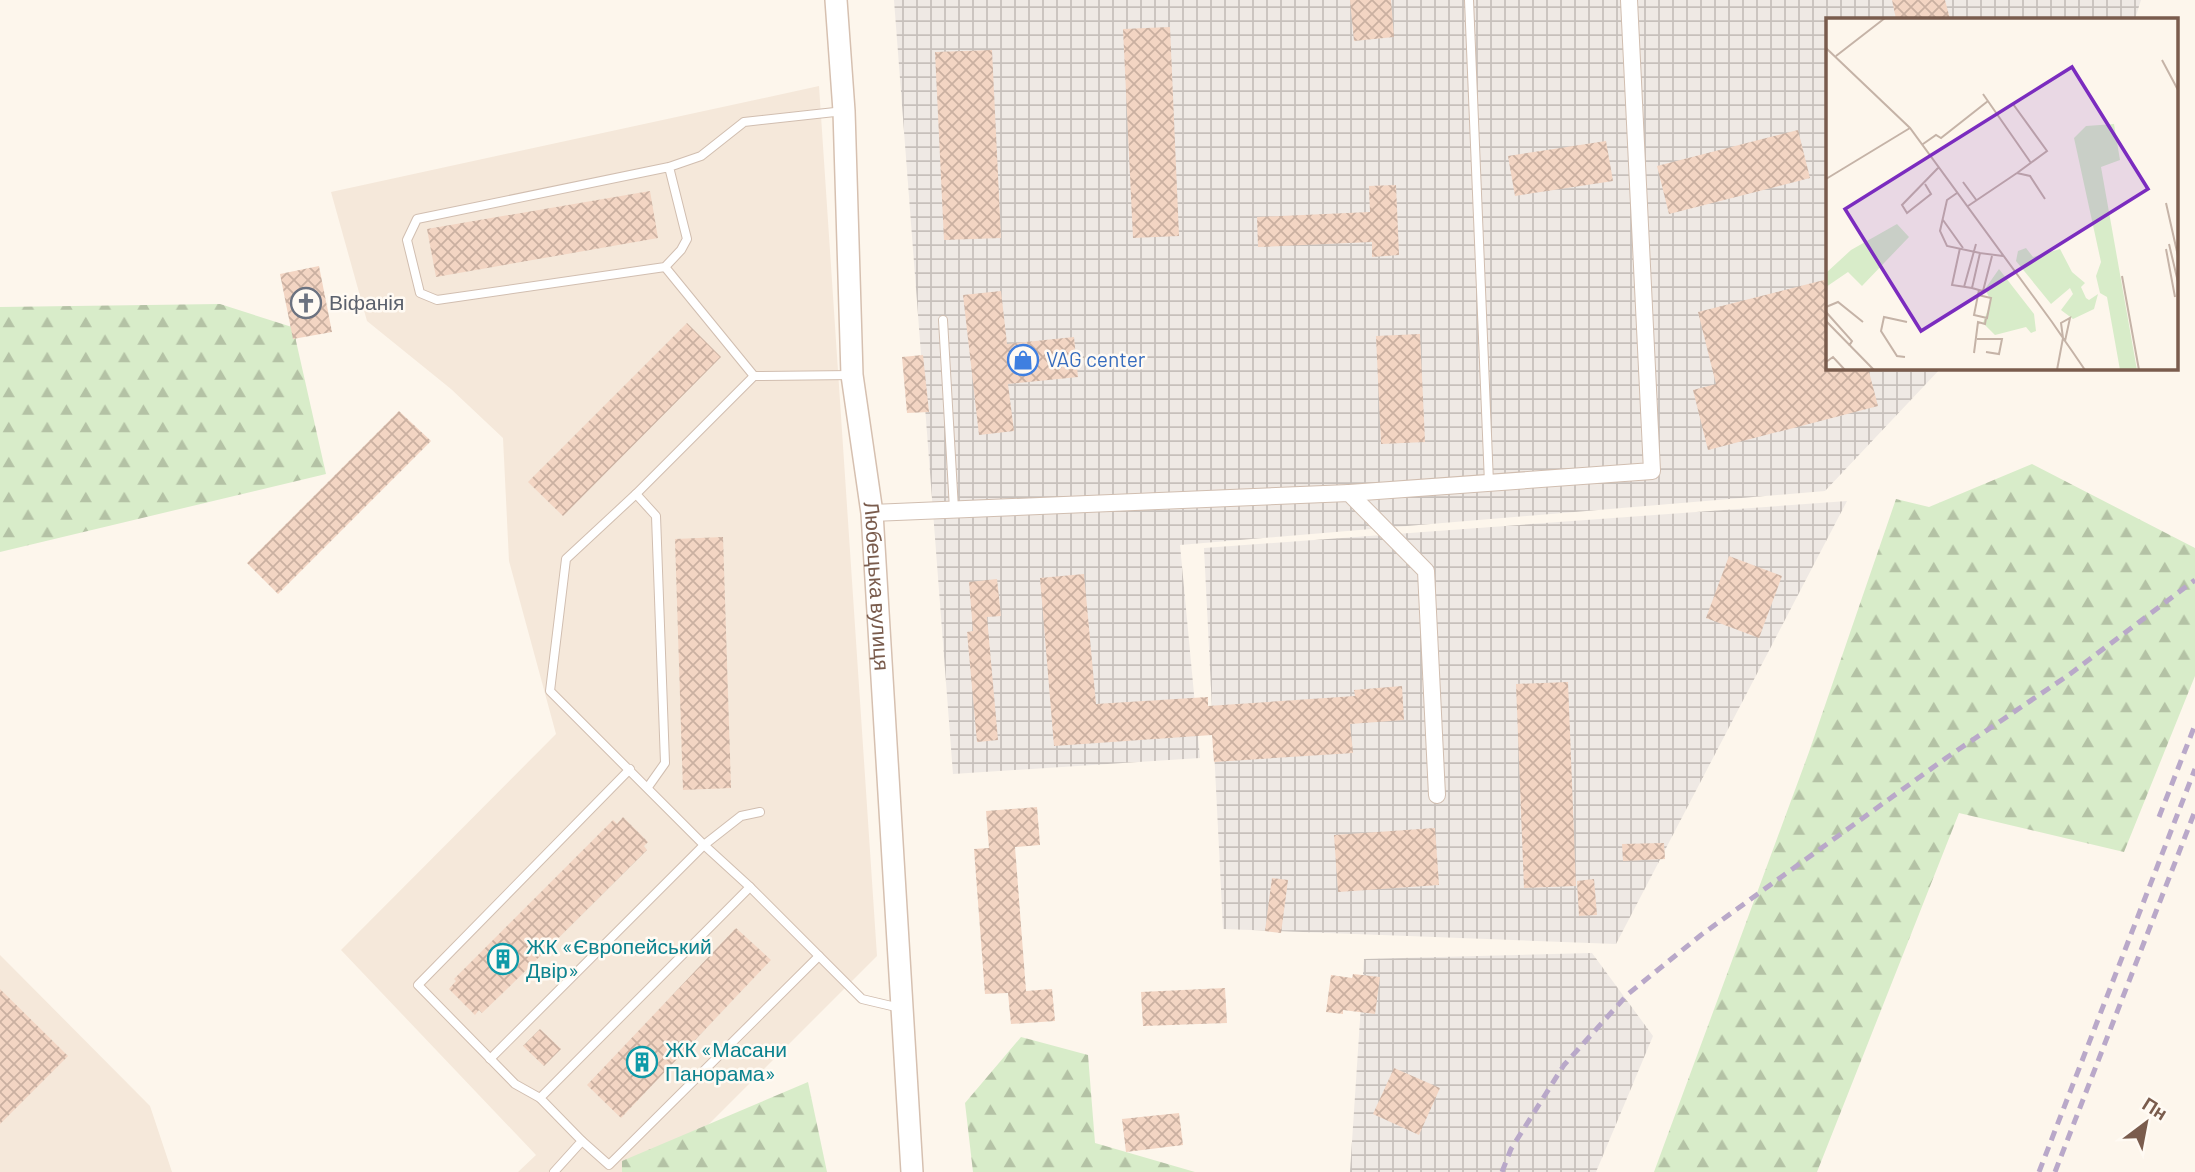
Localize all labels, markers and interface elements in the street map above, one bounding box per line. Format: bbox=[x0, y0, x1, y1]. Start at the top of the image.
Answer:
inset map bbox=[1826, 18, 2178, 369]
church icon: Віфанія bbox=[289, 286, 323, 320]
place label: Віфанія bbox=[329, 289, 404, 314]
shop icon: VAG center bbox=[1006, 343, 1040, 377]
place label: VAG center bbox=[1046, 346, 1146, 371]
street label: Любецька вулиця bbox=[859, 499, 896, 671]
place label: ЖК «Європейський Двір» bbox=[526, 933, 712, 982]
building icon: ЖК «Європейський Двір» bbox=[486, 942, 520, 976]
place label: ЖК «Масани Панорама» bbox=[665, 1036, 787, 1085]
building icon: ЖК «Масани Панорама» bbox=[625, 1045, 659, 1079]
north arrow bbox=[2111, 1088, 2181, 1158]
text: Пн bbox=[2139, 1092, 2172, 1125]

